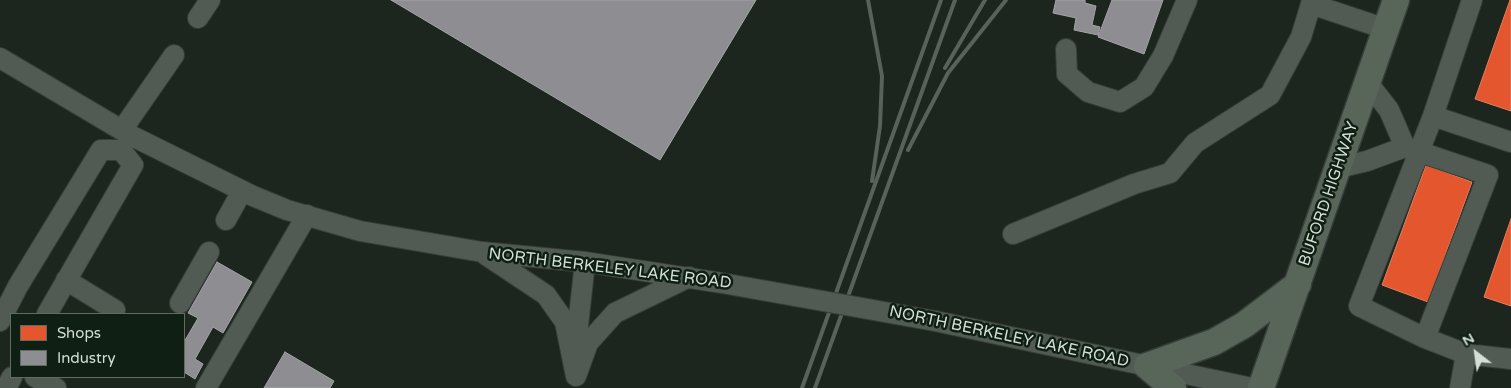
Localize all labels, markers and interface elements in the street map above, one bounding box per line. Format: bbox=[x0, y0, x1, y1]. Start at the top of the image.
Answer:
street label: BUFORD HIGHWAY bbox=[1295, 119, 1363, 269]
street label: NORTH BERKELEY LAKE ROAD bbox=[487, 245, 733, 293]
street label: NORTH BERKELEY LAKE ROAD bbox=[887, 302, 1131, 372]
legend bbox=[10, 313, 185, 378]
text: Shops bbox=[57, 324, 101, 342]
north arrow bbox=[1451, 328, 1501, 378]
text: N bbox=[1459, 329, 1477, 350]
text: Industry bbox=[57, 349, 116, 367]

